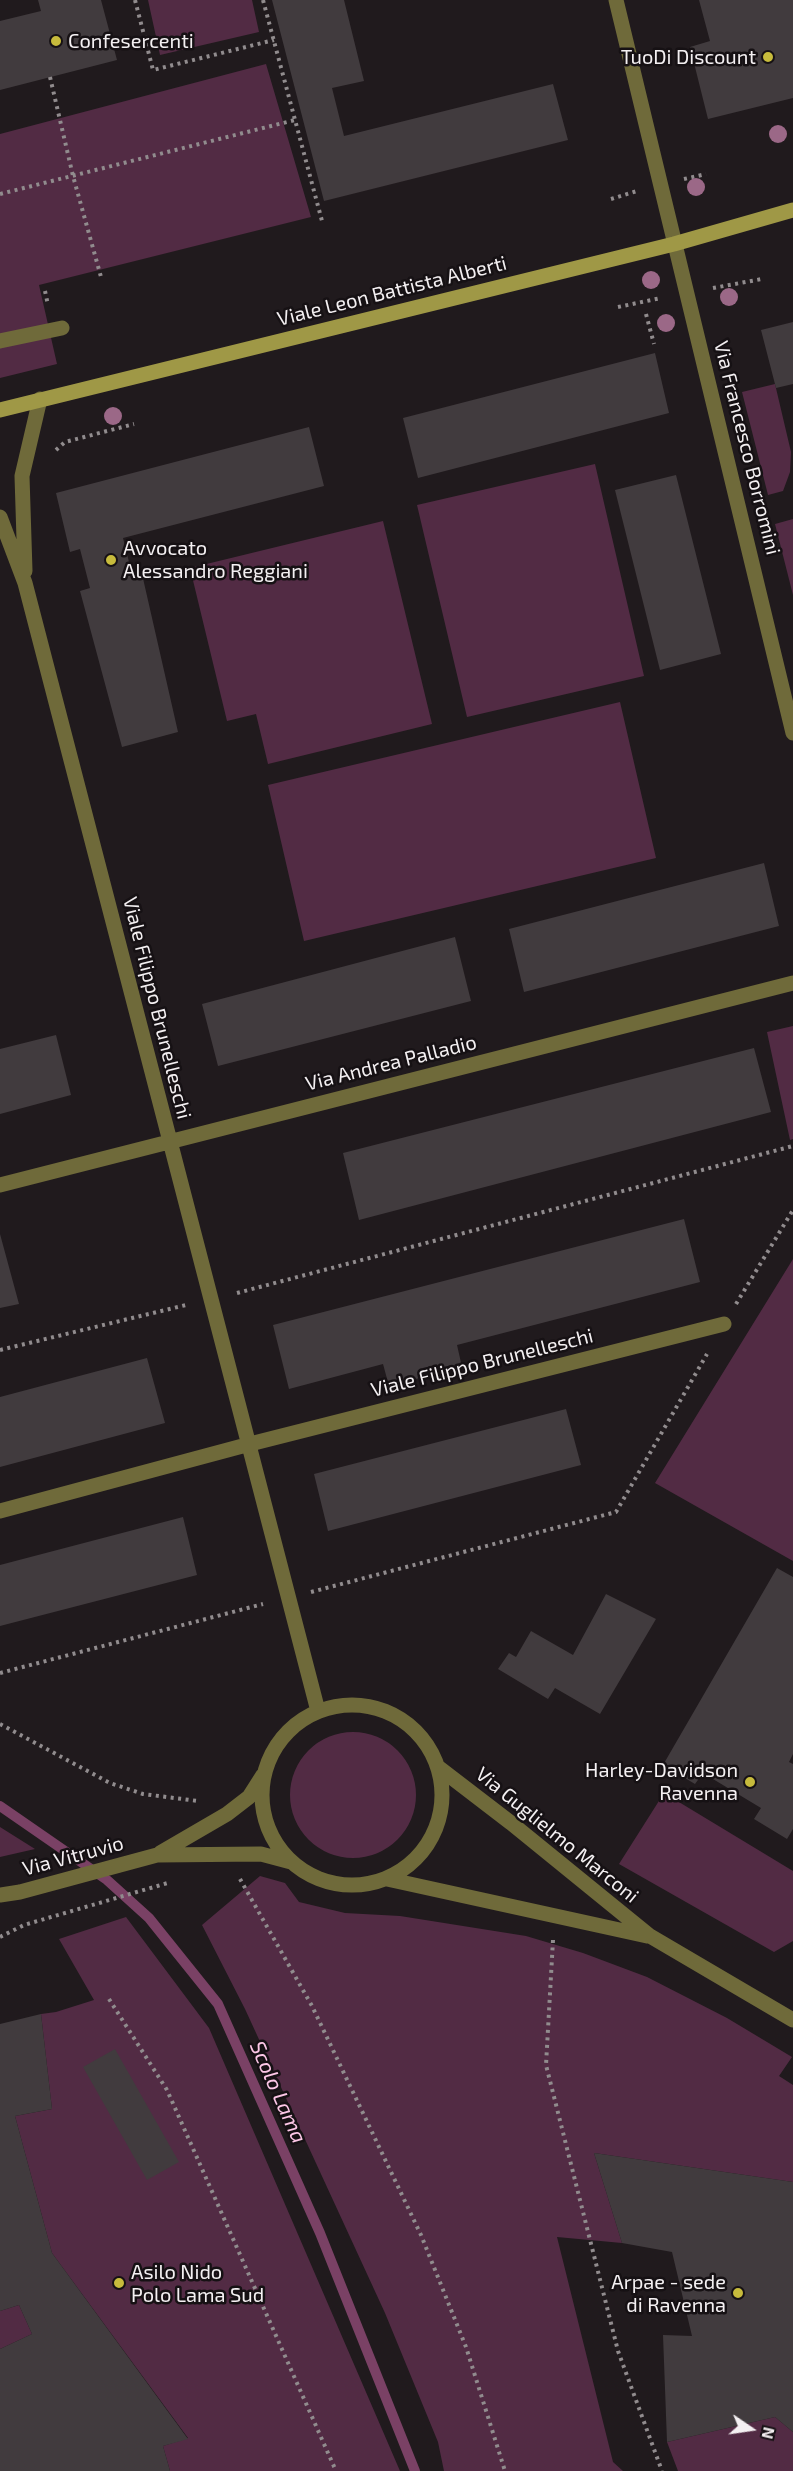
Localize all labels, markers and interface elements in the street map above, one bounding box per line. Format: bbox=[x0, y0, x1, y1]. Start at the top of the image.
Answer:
place label: Confesercenti bbox=[68, 29, 194, 53]
marker: Confesercenti bbox=[49, 34, 63, 48]
place label: TuoDi Discount bbox=[621, 45, 756, 69]
marker: TuoDi Discount bbox=[761, 50, 775, 64]
street label: Viale Leon Battista Alberti bbox=[275, 251, 509, 331]
street label: Via Francesco Borromini bbox=[709, 339, 785, 557]
place label: Avvocato Alessandro Reggiani bbox=[123, 536, 308, 583]
marker: Avvocato Alessandro Reggiani bbox=[104, 553, 118, 567]
street label: Viale Filippo Brunelleschi bbox=[118, 894, 196, 1122]
street label: Via Andrea Palladio bbox=[303, 1030, 479, 1096]
street label: Viale Filippo Brunelleschi bbox=[368, 1324, 596, 1402]
place label: Harley-Davidson Ravenna bbox=[585, 1758, 738, 1805]
street label: Via Guglielmo Marconi bbox=[471, 1762, 643, 1908]
marker: Harley-Davidson Ravenna bbox=[743, 1775, 757, 1789]
street label: Via Vitruvio bbox=[20, 1831, 126, 1881]
water label: Scolo Lama bbox=[244, 2037, 312, 2147]
place label: Asilo Nido Polo Lama Sud bbox=[131, 2260, 264, 2307]
place label: Arpae - sede di Ravenna bbox=[611, 2270, 726, 2317]
marker: Asilo Nido Polo Lama Sud bbox=[112, 2276, 126, 2290]
marker: Arpae - sede di Ravenna bbox=[731, 2286, 745, 2300]
north arrow bbox=[721, 2399, 781, 2459]
text: N bbox=[758, 2425, 780, 2441]

